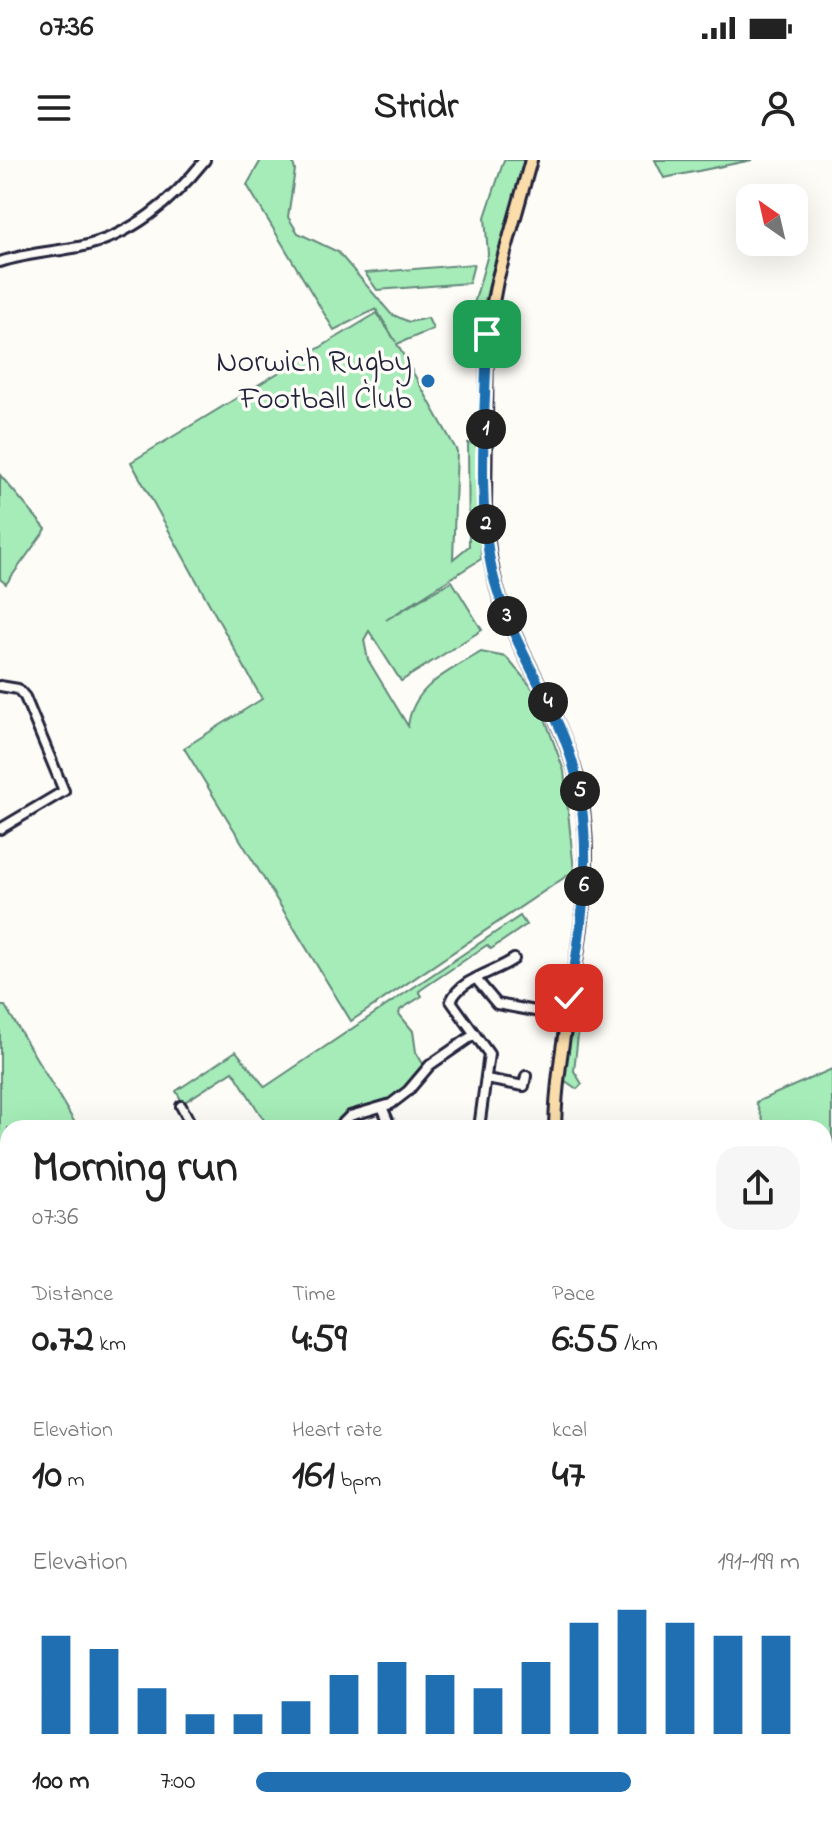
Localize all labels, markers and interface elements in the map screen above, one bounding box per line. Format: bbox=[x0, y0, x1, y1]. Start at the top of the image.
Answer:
text: 07:36 bbox=[40, 6, 93, 50]
text: Stridr bbox=[374, 82, 458, 135]
icon: menu bbox=[32, 86, 76, 130]
icon: person bbox=[756, 86, 800, 130]
north arrow bbox=[736, 184, 808, 256]
map controls bbox=[736, 184, 808, 256]
pin bbox=[453, 300, 521, 368]
icon: arrive bbox=[465, 312, 509, 356]
place label: Norwich Rugby Football Club bbox=[216, 340, 412, 424]
marker: Norwich Rugby Football Club bbox=[419, 372, 437, 390]
pin: 1 bbox=[466, 409, 506, 449]
text: 1 bbox=[483, 413, 490, 445]
pin: 2 bbox=[466, 504, 506, 544]
text: 2 bbox=[481, 508, 491, 540]
pin: 3 bbox=[487, 596, 527, 636]
text: 3 bbox=[502, 600, 512, 632]
pin: 4 bbox=[528, 682, 568, 722]
text: 4 bbox=[543, 686, 553, 718]
pin: 5 bbox=[560, 771, 600, 811]
text: 5 bbox=[574, 775, 586, 807]
pin: 6 bbox=[564, 866, 604, 906]
text: 6 bbox=[579, 870, 589, 902]
pin bbox=[535, 964, 603, 1032]
icon: check bbox=[547, 976, 591, 1020]
text: Morning run bbox=[32, 1137, 238, 1201]
button: share bbox=[716, 1146, 800, 1230]
text: 07:36 bbox=[32, 1199, 78, 1237]
text: Distance bbox=[32, 1279, 113, 1311]
text: Time bbox=[292, 1279, 336, 1311]
text: Pace bbox=[552, 1279, 595, 1311]
text: 0.72 bbox=[32, 1311, 94, 1370]
text: 4:59 bbox=[292, 1311, 347, 1370]
text: 6:55 bbox=[552, 1311, 619, 1370]
text: km bbox=[94, 1329, 126, 1361]
text: /km bbox=[619, 1329, 658, 1361]
text: Elevation bbox=[32, 1415, 113, 1447]
text: Heart rate bbox=[292, 1415, 382, 1447]
text: kcal bbox=[552, 1415, 587, 1447]
text: 10 bbox=[32, 1447, 62, 1506]
text: 161 bbox=[292, 1447, 335, 1506]
text: 47 bbox=[552, 1447, 585, 1506]
text: m bbox=[62, 1465, 85, 1497]
text: bpm bbox=[335, 1465, 381, 1497]
text: Elevation bbox=[32, 1544, 128, 1582]
text: 191–199 m bbox=[718, 1544, 800, 1582]
text: 100 m bbox=[32, 1763, 89, 1801]
text: 7:00 bbox=[160, 1763, 195, 1801]

